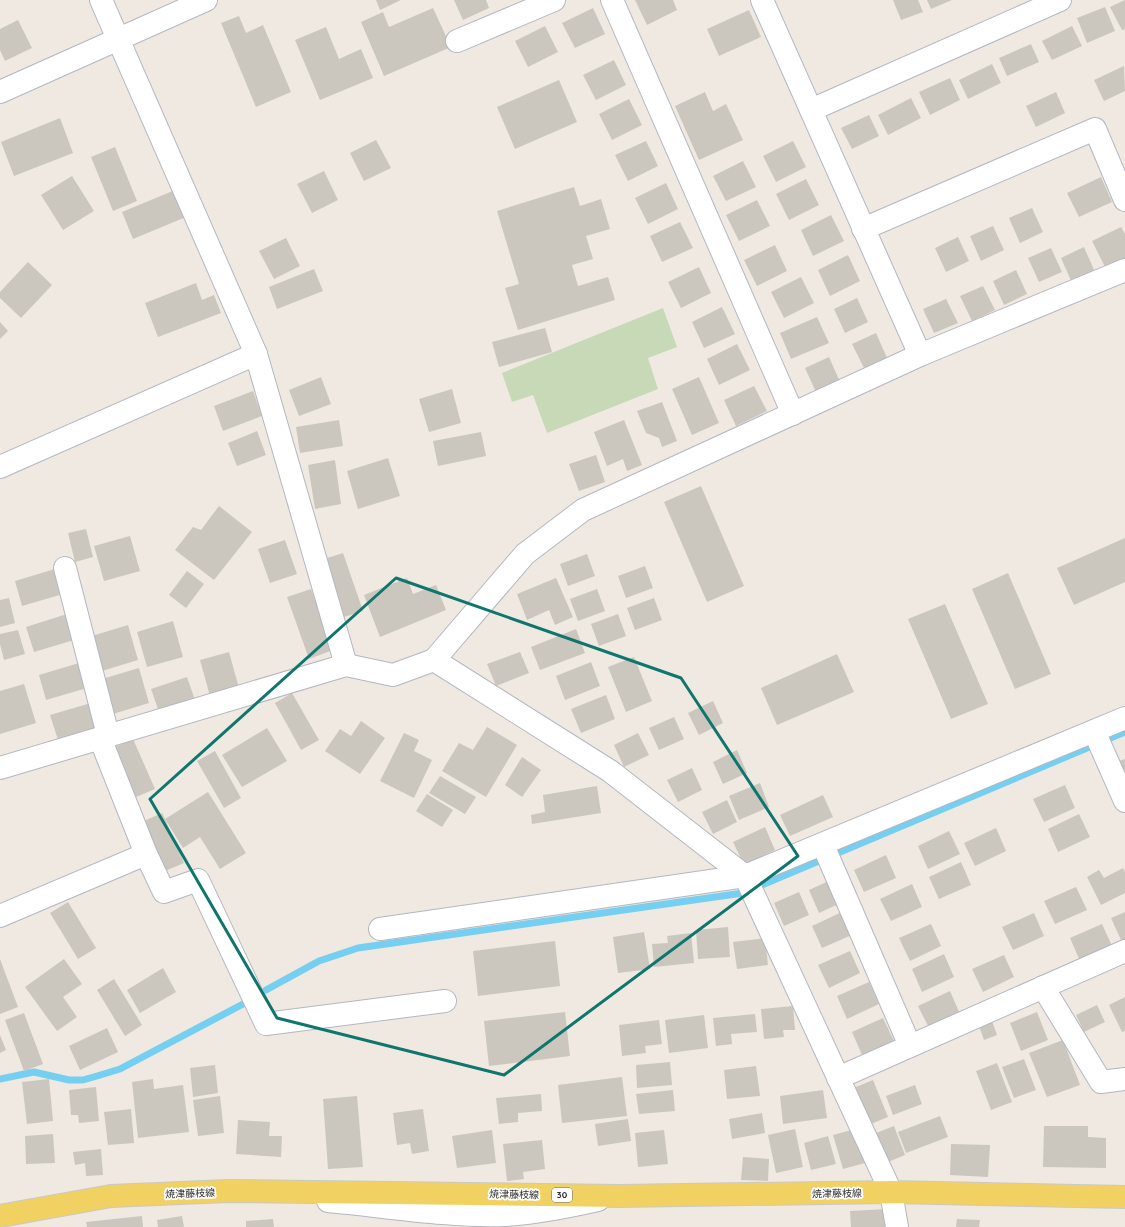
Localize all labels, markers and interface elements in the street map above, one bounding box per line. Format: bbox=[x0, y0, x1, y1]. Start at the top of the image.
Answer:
street label: 焼津藤枝線 bbox=[165, 1186, 215, 1201]
street label: 焼津藤枝線 bbox=[812, 1187, 862, 1200]
street label: 焼津藤枝線 bbox=[489, 1188, 539, 1201]
road number: 30 bbox=[552, 1188, 572, 1202]

